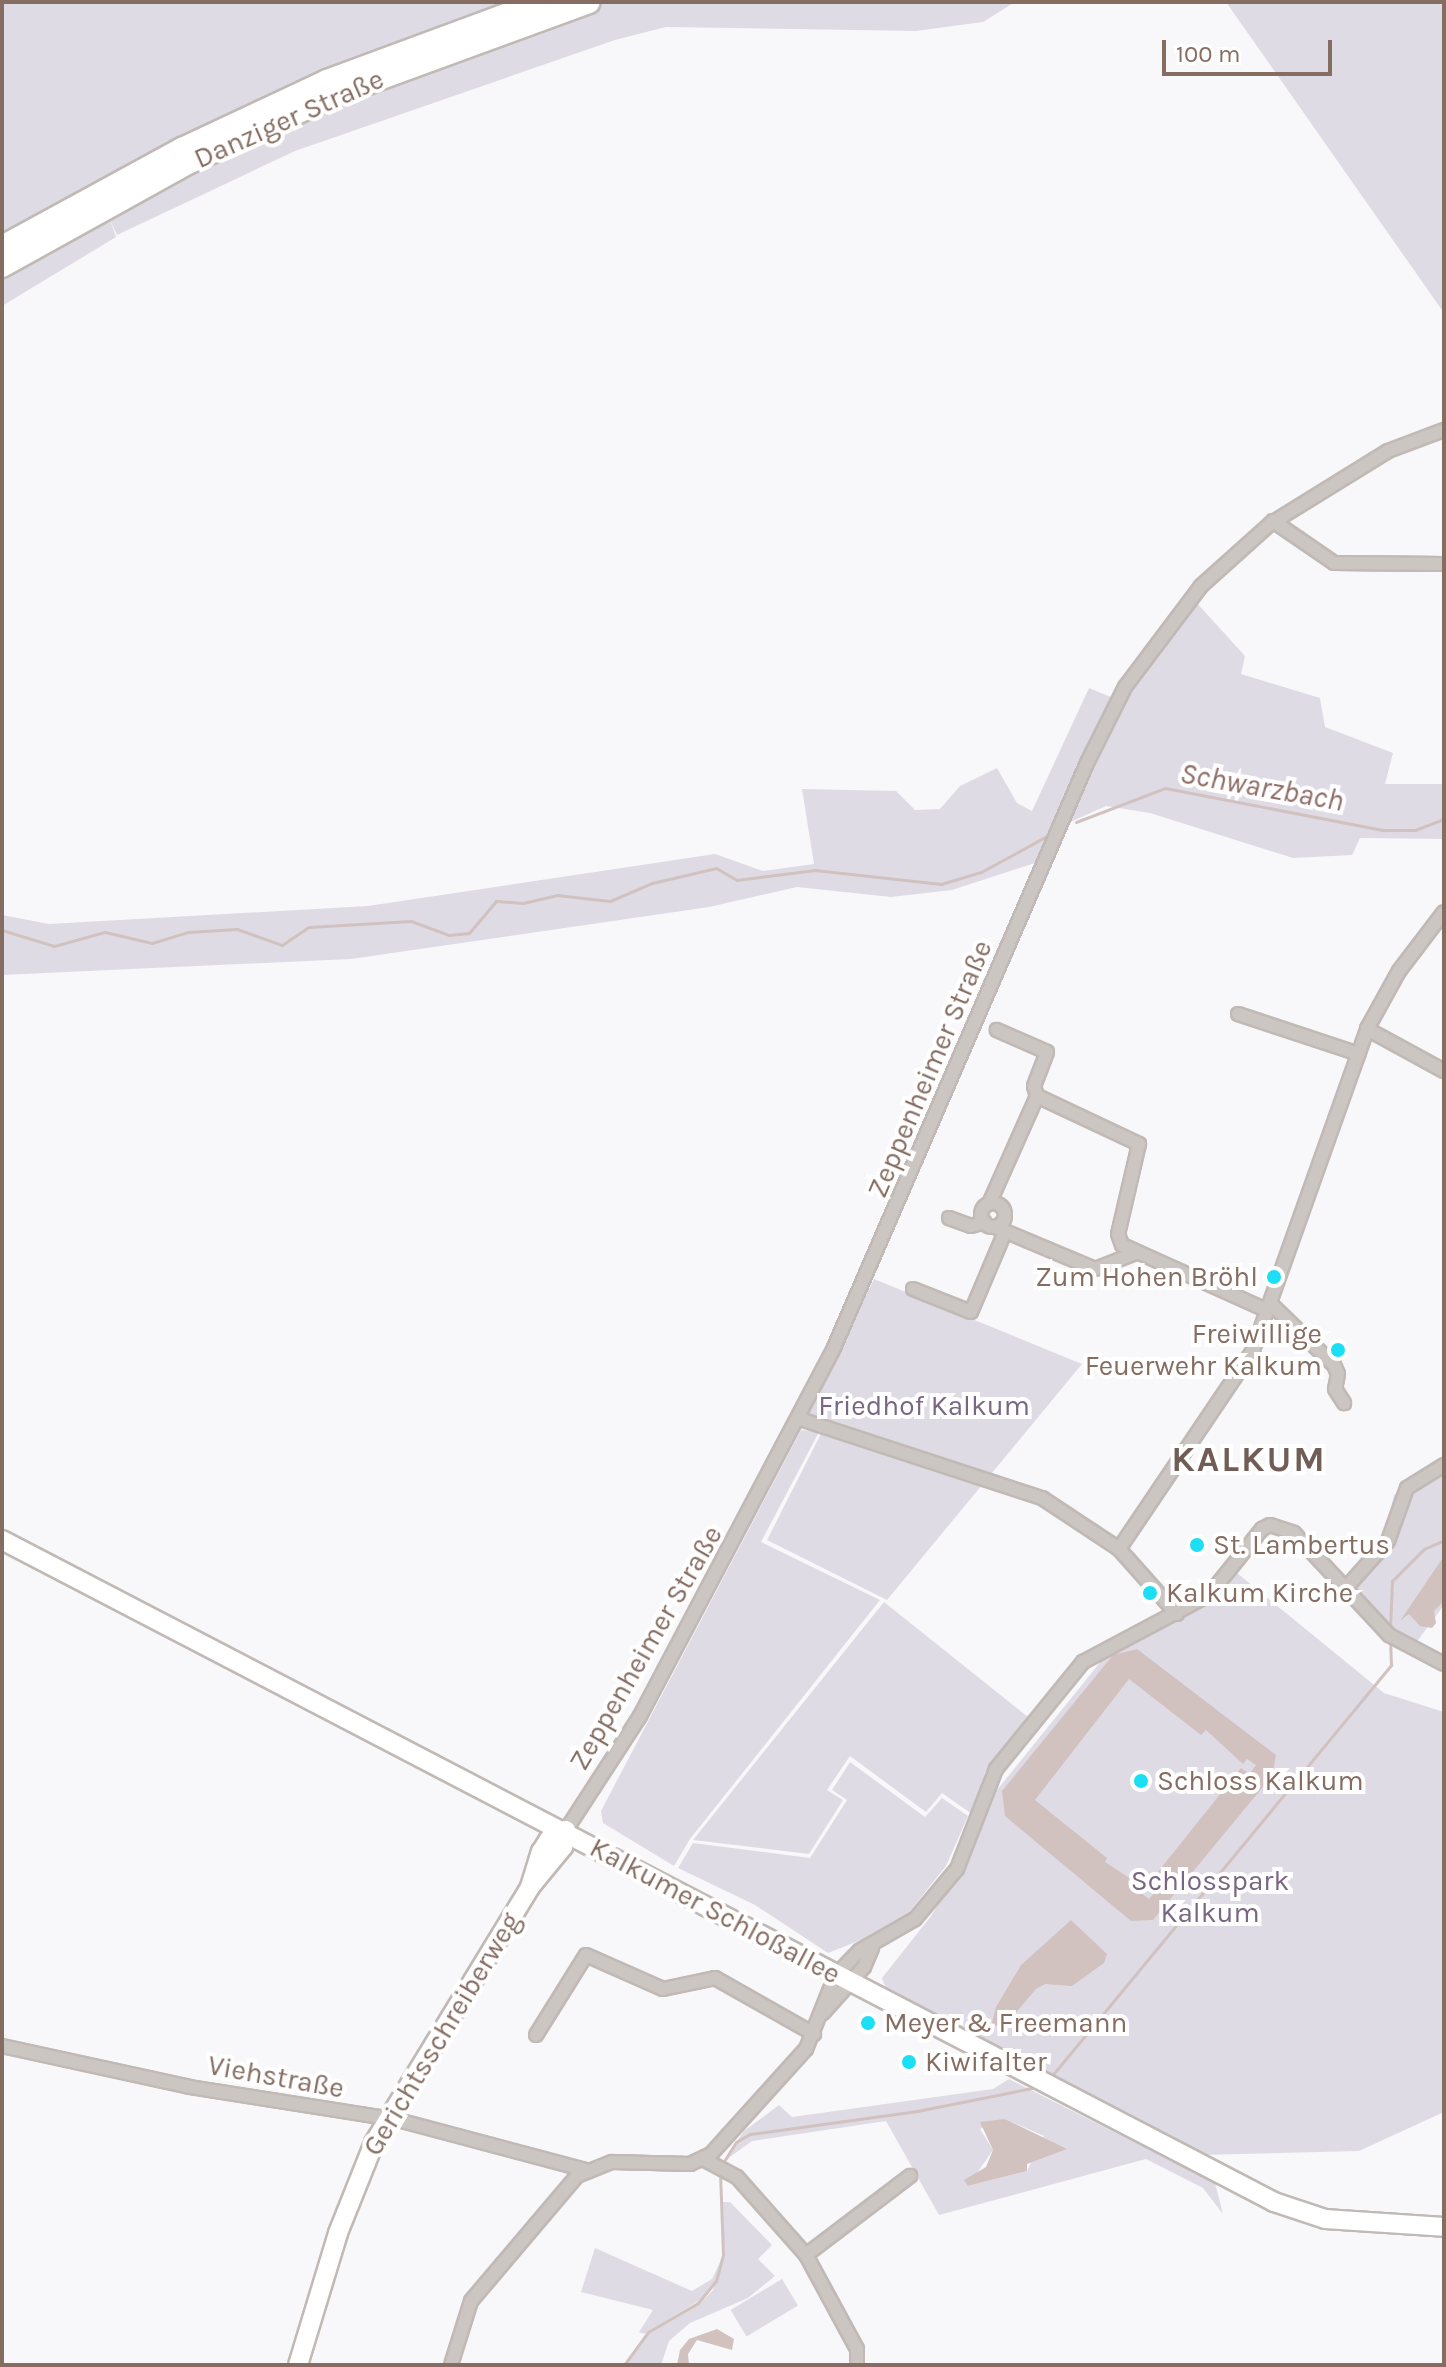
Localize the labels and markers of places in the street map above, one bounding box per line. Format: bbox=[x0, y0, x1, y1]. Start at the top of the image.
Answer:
place label: Zum Hohen Bröhl bbox=[1035, 1260, 1258, 1294]
marker: Zum Hohen Bröhl bbox=[1265, 1268, 1283, 1286]
place label: Freiwillige Feuerwehr Kalkum bbox=[1085, 1317, 1322, 1383]
marker: Freiwillige Feuerwehr Kalkum bbox=[1329, 1341, 1347, 1359]
place label: St. Lambertus bbox=[1213, 1528, 1390, 1562]
marker: St. Lambertus bbox=[1188, 1536, 1206, 1554]
place label: Kalkum Kirche bbox=[1166, 1576, 1353, 1610]
marker: Kalkum Kirche bbox=[1141, 1584, 1159, 1602]
place label: Schloss Kalkum bbox=[1157, 1764, 1364, 1798]
marker: Schloss Kalkum bbox=[1132, 1772, 1150, 1790]
place label: Meyer & Freemann bbox=[884, 2006, 1127, 2040]
marker: Meyer & Freemann bbox=[859, 2014, 877, 2032]
place label: Kiwifalter bbox=[925, 2045, 1047, 2079]
marker: Kiwifalter bbox=[900, 2053, 918, 2071]

